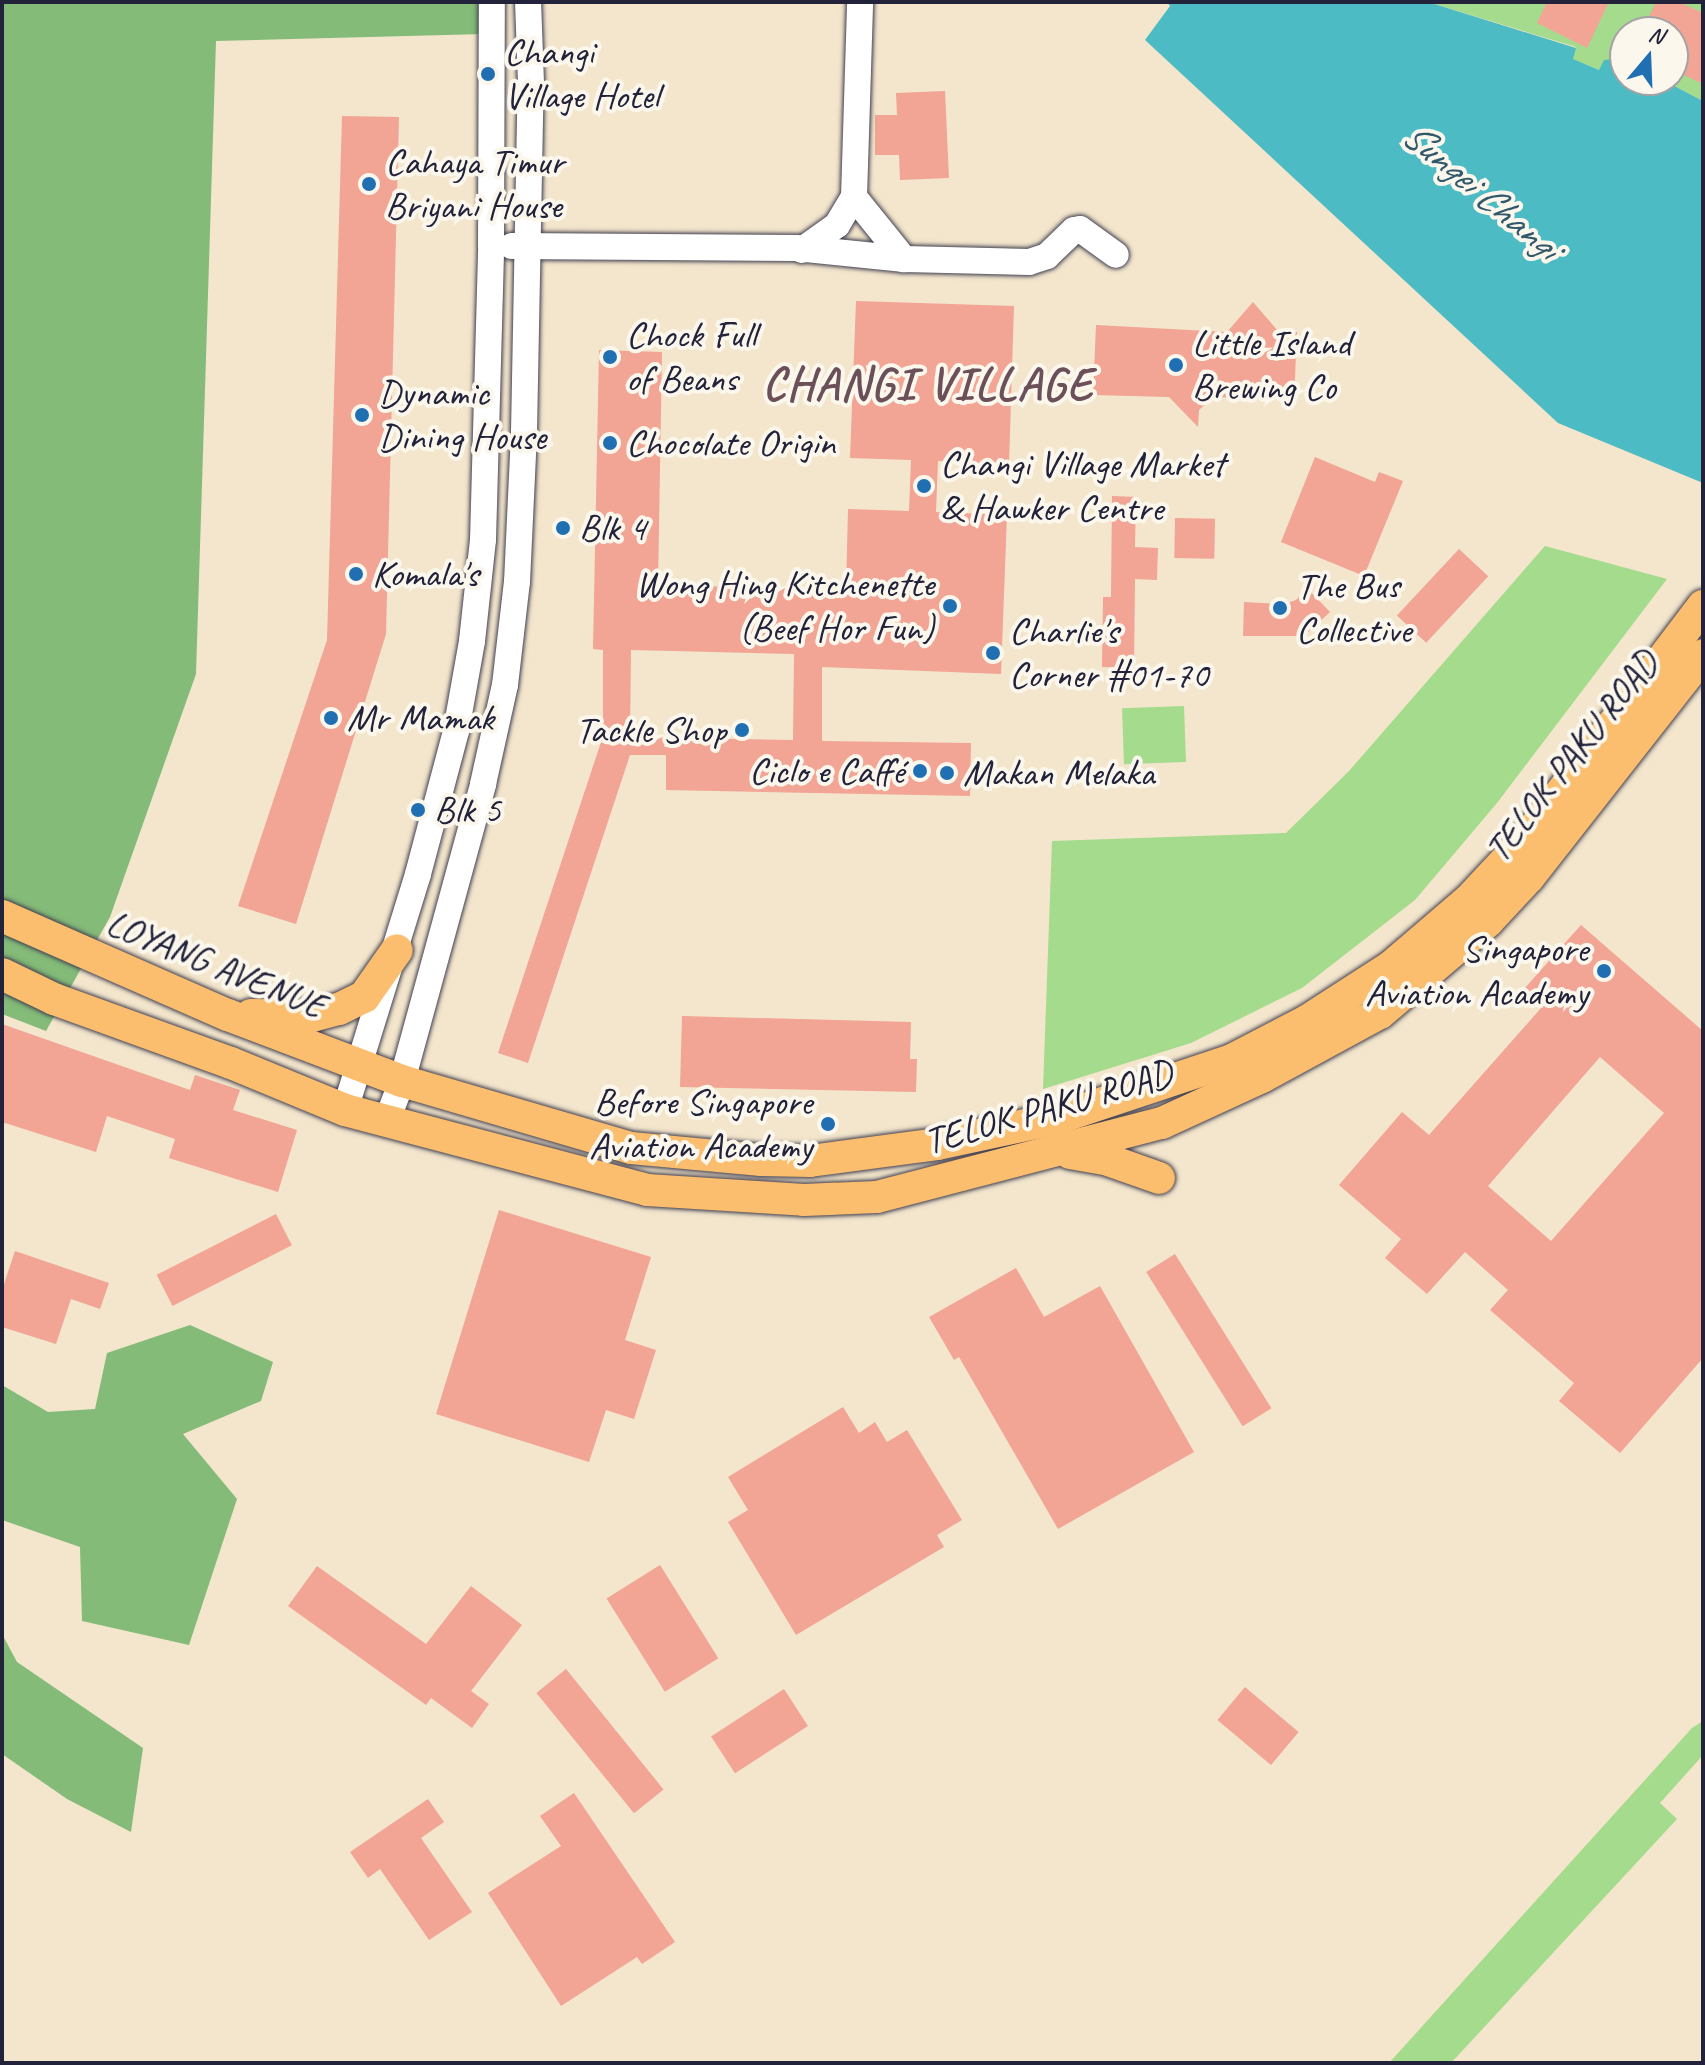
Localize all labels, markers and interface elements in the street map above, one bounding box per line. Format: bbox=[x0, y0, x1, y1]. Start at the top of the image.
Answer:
north arrow bbox=[1609, 16, 1689, 96]
text: N bbox=[1645, 20, 1667, 51]
place label: Changi Village Hotel bbox=[504, 29, 659, 118]
marker: Changi Village Hotel bbox=[479, 65, 497, 83]
water label: Sungei Changi bbox=[1393, 110, 1569, 270]
place label: Cahaya Timur Briyani House bbox=[385, 139, 564, 228]
marker: Cahaya Timur Briyani House bbox=[360, 175, 378, 193]
place label: Chock Full of Beans bbox=[626, 312, 756, 402]
place label: Little Island Brewing Co bbox=[1192, 320, 1352, 410]
marker: Chock Full of Beans bbox=[601, 348, 619, 366]
district label: CHANGI VILLAGE bbox=[765, 356, 1091, 412]
marker: Little Island Brewing Co bbox=[1167, 356, 1185, 374]
place label: Dynamic Dining House bbox=[378, 370, 546, 460]
marker: Dynamic Dining House bbox=[353, 406, 371, 424]
place label: Chocolate Origin bbox=[626, 420, 835, 466]
marker: Chocolate Origin bbox=[601, 434, 619, 452]
place label: Changi Village Market & Hawker Centre bbox=[940, 441, 1224, 530]
marker: Changi Village Market & Hawker Centre bbox=[915, 477, 933, 495]
place label: Blk 4 bbox=[579, 505, 646, 551]
marker: Blk 4 bbox=[554, 519, 572, 537]
place label: Komala's bbox=[372, 551, 478, 597]
place label: Wong Hing Kitchenette (Beef Hor Fun) bbox=[636, 561, 934, 650]
place label: The Bus Collective bbox=[1296, 563, 1411, 652]
marker: Komala's bbox=[347, 565, 365, 583]
marker: Wong Hing Kitchenette (Beef Hor Fun) bbox=[941, 597, 959, 615]
marker: The Bus Collective bbox=[1271, 599, 1289, 617]
place label: Charlie's Corner #01-70 bbox=[1009, 608, 1208, 698]
street label: TELOK PAKU ROAD bbox=[1473, 640, 1669, 872]
marker: Charlie's Corner #01-70 bbox=[984, 644, 1002, 662]
place label: Mr Mamak bbox=[347, 695, 492, 741]
place label: Tackle Shop bbox=[575, 707, 726, 753]
marker: Mr Mamak bbox=[322, 709, 340, 727]
marker: Tackle Shop bbox=[733, 721, 751, 739]
place label: Ciclo e Caffé bbox=[749, 748, 904, 794]
place label: Makan Melaka bbox=[963, 750, 1154, 796]
marker: Ciclo e Caffé bbox=[911, 762, 929, 780]
marker: Makan Melaka bbox=[938, 764, 956, 782]
place label: Blk 5 bbox=[434, 787, 501, 833]
marker: Blk 5 bbox=[409, 801, 427, 819]
street label: LOYANG AVENUE bbox=[100, 899, 332, 1029]
place label: Singapore Aviation Academy bbox=[1364, 926, 1588, 1016]
marker: Singapore Aviation Academy bbox=[1595, 962, 1613, 980]
street label: TELOK PAKU ROAD bbox=[917, 1049, 1179, 1165]
place label: Before Singapore Aviation Academy bbox=[588, 1079, 812, 1168]
marker: Before Singapore Aviation Academy bbox=[819, 1115, 837, 1133]

